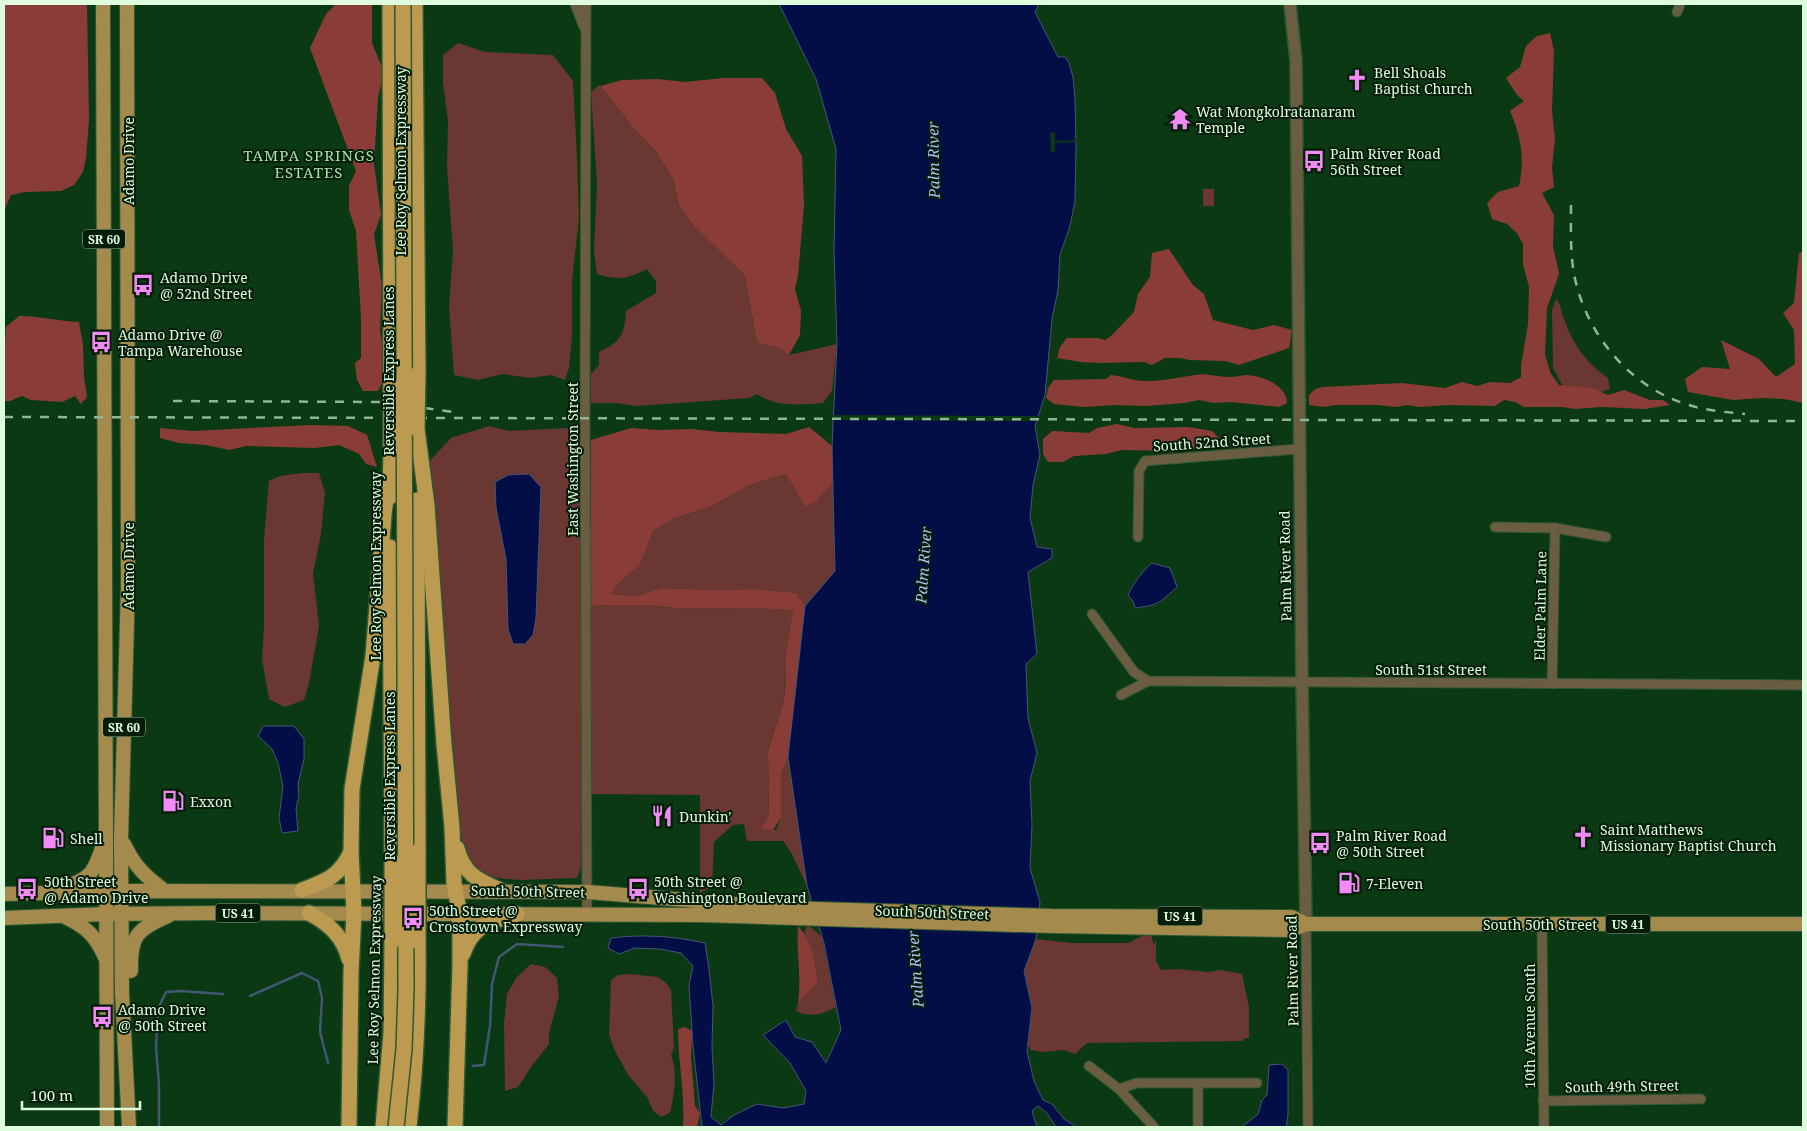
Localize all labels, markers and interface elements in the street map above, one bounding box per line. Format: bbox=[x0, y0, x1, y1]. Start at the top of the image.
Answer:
place label: Bell Shoals Baptist Church bbox=[1374, 63, 1473, 98]
street label: Lee Roy Selmon Expressway bbox=[391, 66, 410, 256]
church icon: Bell Shoals Baptist Church bbox=[1344, 67, 1370, 93]
place label: Wat Mongkolratanaram Temple bbox=[1196, 102, 1356, 137]
temple icon: Wat Mongkolratanaram Temple bbox=[1167, 106, 1193, 132]
street label: Adamo Drive bbox=[119, 117, 138, 205]
water label: Palm River bbox=[922, 120, 944, 200]
place label: Palm River Road 56th Street bbox=[1330, 144, 1441, 179]
district label: TAMPA SPRINGS ESTATES bbox=[243, 145, 375, 182]
bus stop icon: Palm River Road 56th Street bbox=[1301, 148, 1327, 174]
road number: SR 60 bbox=[83, 230, 125, 248]
place label: Adamo Drive @ 52nd Street bbox=[160, 268, 253, 303]
bus stop icon: Adamo Drive @ 52nd Street bbox=[130, 272, 156, 298]
street label: Reversible Express Lanes bbox=[379, 287, 398, 455]
place label: Adamo Drive @ Tampa Warehouse bbox=[118, 325, 243, 360]
bus stop icon: Adamo Drive @ Tampa Warehouse bbox=[88, 329, 114, 355]
street label: East Washington Street bbox=[563, 382, 582, 536]
street label: South 52nd Street bbox=[1152, 428, 1272, 456]
street label: Lee Roy Selmon Expressway bbox=[366, 471, 385, 661]
street label: Palm River Road bbox=[1275, 510, 1295, 622]
street label: Adamo Drive bbox=[119, 522, 138, 610]
water label: Palm River bbox=[910, 525, 936, 605]
street label: Elder Palm Lane bbox=[1530, 551, 1550, 661]
street label: South 51st Street bbox=[1375, 660, 1487, 679]
street label: Reversible Express Lanes bbox=[380, 692, 399, 860]
road number: SR 60 bbox=[103, 718, 145, 736]
fuel station icon: Exxon bbox=[160, 788, 186, 814]
place label: Exxon bbox=[190, 792, 232, 811]
restaurant icon: Dunkin' bbox=[649, 803, 675, 829]
place label: Dunkin' bbox=[679, 807, 731, 826]
place label: Saint Matthews Missionary Baptist Church bbox=[1600, 820, 1777, 855]
church icon: Saint Matthews Missionary Baptist Church bbox=[1570, 824, 1596, 850]
fuel station icon: Shell bbox=[40, 825, 66, 851]
place label: Palm River Road @ 50th Street bbox=[1336, 826, 1447, 861]
place label: Shell bbox=[70, 829, 103, 848]
bus stop icon: Palm River Road @ 50th Street bbox=[1307, 830, 1333, 856]
fuel station icon: 7-Eleven bbox=[1336, 870, 1362, 896]
place label: 50th Street @ Adamo Drive bbox=[44, 872, 148, 907]
place label: 50th Street @ Washington Boulevard bbox=[654, 872, 807, 907]
place label: 7-Eleven bbox=[1366, 874, 1423, 893]
street label: Lee Roy Selmon Expressway bbox=[363, 875, 385, 1065]
bus stop icon: 50th Street @ Adamo Drive bbox=[14, 876, 40, 902]
bus stop icon: 50th Street @ Washington Boulevard bbox=[625, 876, 651, 902]
street label: South 50th Street bbox=[471, 881, 585, 901]
place label: 50th Street @ Crosstown Expressway bbox=[429, 901, 582, 936]
street label: South 50th Street bbox=[875, 901, 989, 923]
road number: US 41 bbox=[216, 904, 260, 922]
bus stop icon: 50th Street @ Crosstown Expressway bbox=[400, 905, 426, 931]
road number: US 41 bbox=[1158, 906, 1202, 926]
road number: US 41 bbox=[1606, 914, 1650, 934]
street label: Palm River Road bbox=[1282, 915, 1302, 1027]
street label: South 50th Street bbox=[1483, 915, 1597, 934]
water label: Palm River bbox=[902, 929, 928, 1009]
street label: 10th Avenue South bbox=[1520, 963, 1539, 1089]
place label: Adamo Drive @ 50th Street bbox=[118, 1000, 207, 1035]
bus stop icon: Adamo Drive @ 50th Street bbox=[89, 1004, 115, 1030]
street label: South 49th Street bbox=[1565, 1076, 1679, 1096]
scale bar bbox=[22, 1078, 140, 1110]
text: 100 m bbox=[30, 1085, 73, 1105]

